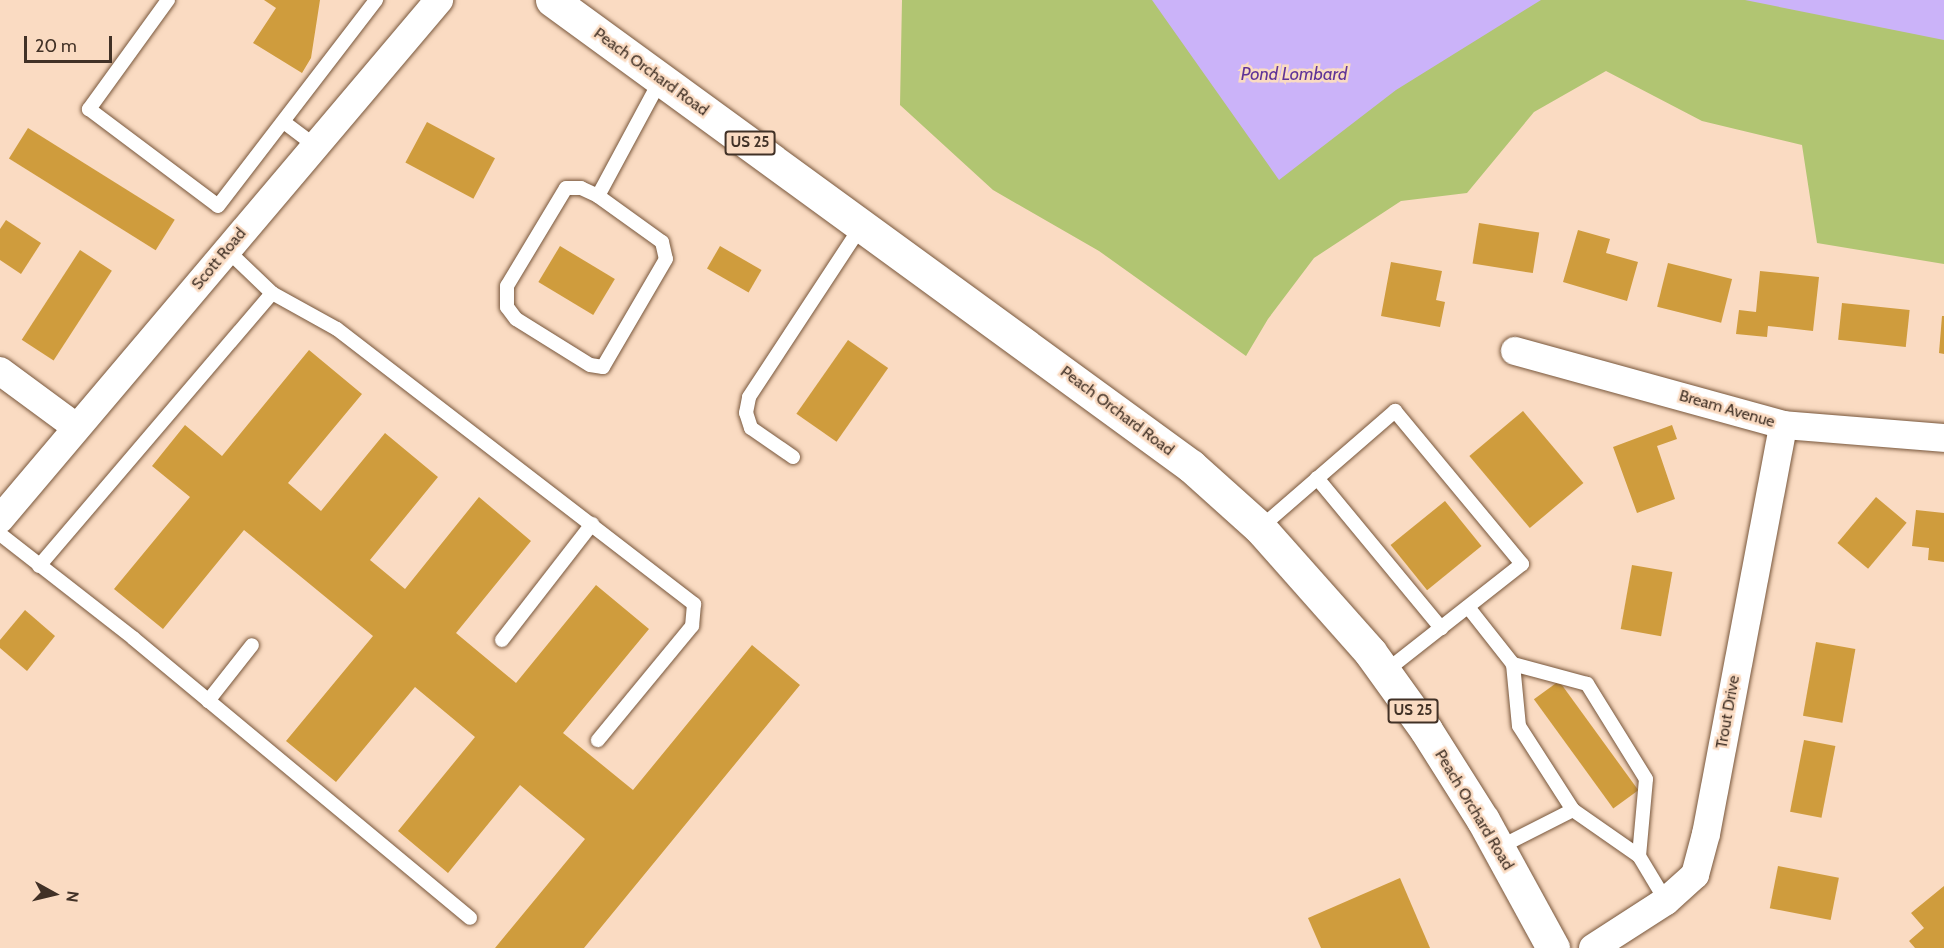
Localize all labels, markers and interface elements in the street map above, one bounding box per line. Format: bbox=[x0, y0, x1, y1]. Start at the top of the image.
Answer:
scale bar bbox=[27, 24, 116, 62]
street label: Peach Orchard Road bbox=[590, 24, 712, 120]
text: 20 m bbox=[35, 35, 77, 57]
water label: Pond Lombard bbox=[1241, 63, 1347, 85]
road number: US 25 bbox=[724, 131, 776, 155]
street label: Scott Road bbox=[188, 224, 250, 294]
street label: Peach Orchard Road bbox=[1056, 362, 1178, 460]
street label: Bream Avenue bbox=[1677, 386, 1777, 432]
street label: Trout Drive bbox=[1712, 674, 1744, 750]
road number: US 25 bbox=[1388, 699, 1438, 723]
street label: Peach Orchard Road bbox=[1430, 746, 1518, 874]
north arrow bbox=[24, 864, 84, 924]
text: N bbox=[62, 890, 83, 903]

